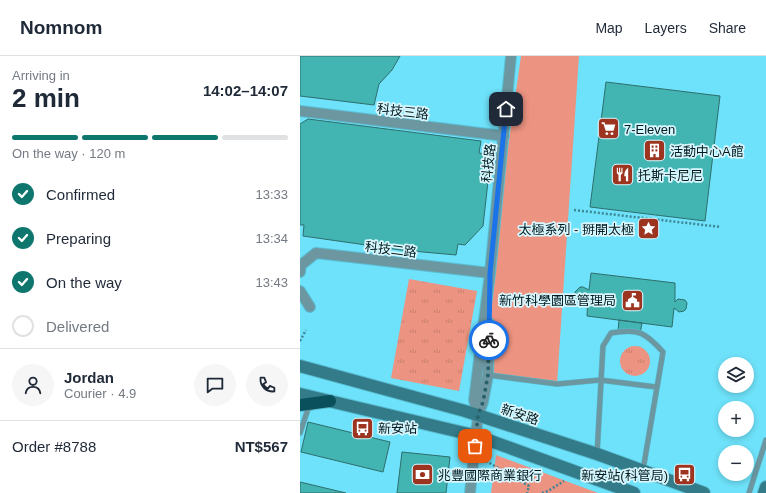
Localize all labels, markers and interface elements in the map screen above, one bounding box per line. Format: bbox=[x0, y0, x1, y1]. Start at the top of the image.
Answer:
text: Nomnom bbox=[20, 17, 102, 38]
text: Map bbox=[595, 20, 623, 36]
text: Layers bbox=[645, 20, 687, 36]
text: Share bbox=[709, 20, 746, 36]
text: Arriving in bbox=[12, 68, 70, 83]
text: 14:02–14:07 bbox=[203, 82, 288, 99]
text: 2 min bbox=[12, 83, 80, 113]
pin bbox=[489, 92, 523, 126]
icon: home bbox=[495, 98, 517, 120]
street label: 科技三路 bbox=[376, 101, 430, 122]
supermarket icon: 7-Eleven bbox=[595, 116, 621, 142]
place label: 7-Eleven bbox=[624, 122, 675, 137]
building icon: 活動中心A館 bbox=[642, 138, 668, 164]
street label: 科技路 bbox=[479, 143, 498, 183]
place label: 活動中心A館 bbox=[670, 144, 744, 159]
text: On the way · 120 m bbox=[12, 146, 125, 161]
restaurant icon: 托斯卡尼尼 bbox=[610, 162, 636, 188]
place label: 托斯卡尼尼 bbox=[638, 168, 703, 183]
icon: check bbox=[12, 183, 34, 205]
text: Confirmed bbox=[46, 186, 115, 203]
text: 13:33 bbox=[255, 187, 288, 202]
place icon: 太極系列 - 掰開太極 bbox=[636, 216, 662, 242]
place label: 太極系列 - 掰開太極 bbox=[518, 222, 634, 237]
icon: check bbox=[12, 227, 34, 249]
text: Preparing bbox=[46, 230, 111, 247]
text: 13:34 bbox=[255, 231, 288, 246]
street label: 科技二路 bbox=[364, 239, 418, 260]
icon: check bbox=[12, 271, 34, 293]
text: On the way bbox=[46, 274, 122, 291]
text: 13:43 bbox=[255, 275, 288, 290]
public building icon: 新竹科學園區管理局 bbox=[619, 287, 645, 313]
place label: 新竹科學園區管理局 bbox=[499, 293, 616, 308]
text: Delivered bbox=[46, 318, 109, 335]
courier bbox=[469, 320, 509, 360]
icon: bike bbox=[478, 329, 500, 351]
map controls bbox=[718, 357, 754, 481]
button: layers bbox=[718, 357, 754, 393]
button: person bbox=[12, 364, 54, 406]
button: chat bbox=[194, 364, 236, 406]
button: phone bbox=[246, 364, 288, 406]
text: Jordan bbox=[64, 369, 114, 386]
text: Courier · 4.9 bbox=[64, 386, 136, 401]
street label: 新安路 bbox=[499, 401, 541, 428]
button: + bbox=[718, 401, 754, 437]
bus stop icon: 新安站 bbox=[350, 415, 376, 441]
place label: 新安站 bbox=[378, 421, 417, 436]
pin bbox=[458, 429, 492, 463]
icon: bag bbox=[464, 435, 486, 457]
text: Order #8788 bbox=[12, 438, 96, 455]
text: NT$567 bbox=[235, 438, 288, 455]
button: − bbox=[718, 445, 754, 481]
bank icon: 兆豐國際商業銀行 bbox=[410, 462, 436, 488]
bus stop icon: 新安站(科管局) bbox=[671, 462, 697, 488]
place label: 兆豐國際商業銀行 bbox=[438, 468, 542, 483]
place label: 新安站(科管局) bbox=[581, 468, 668, 483]

